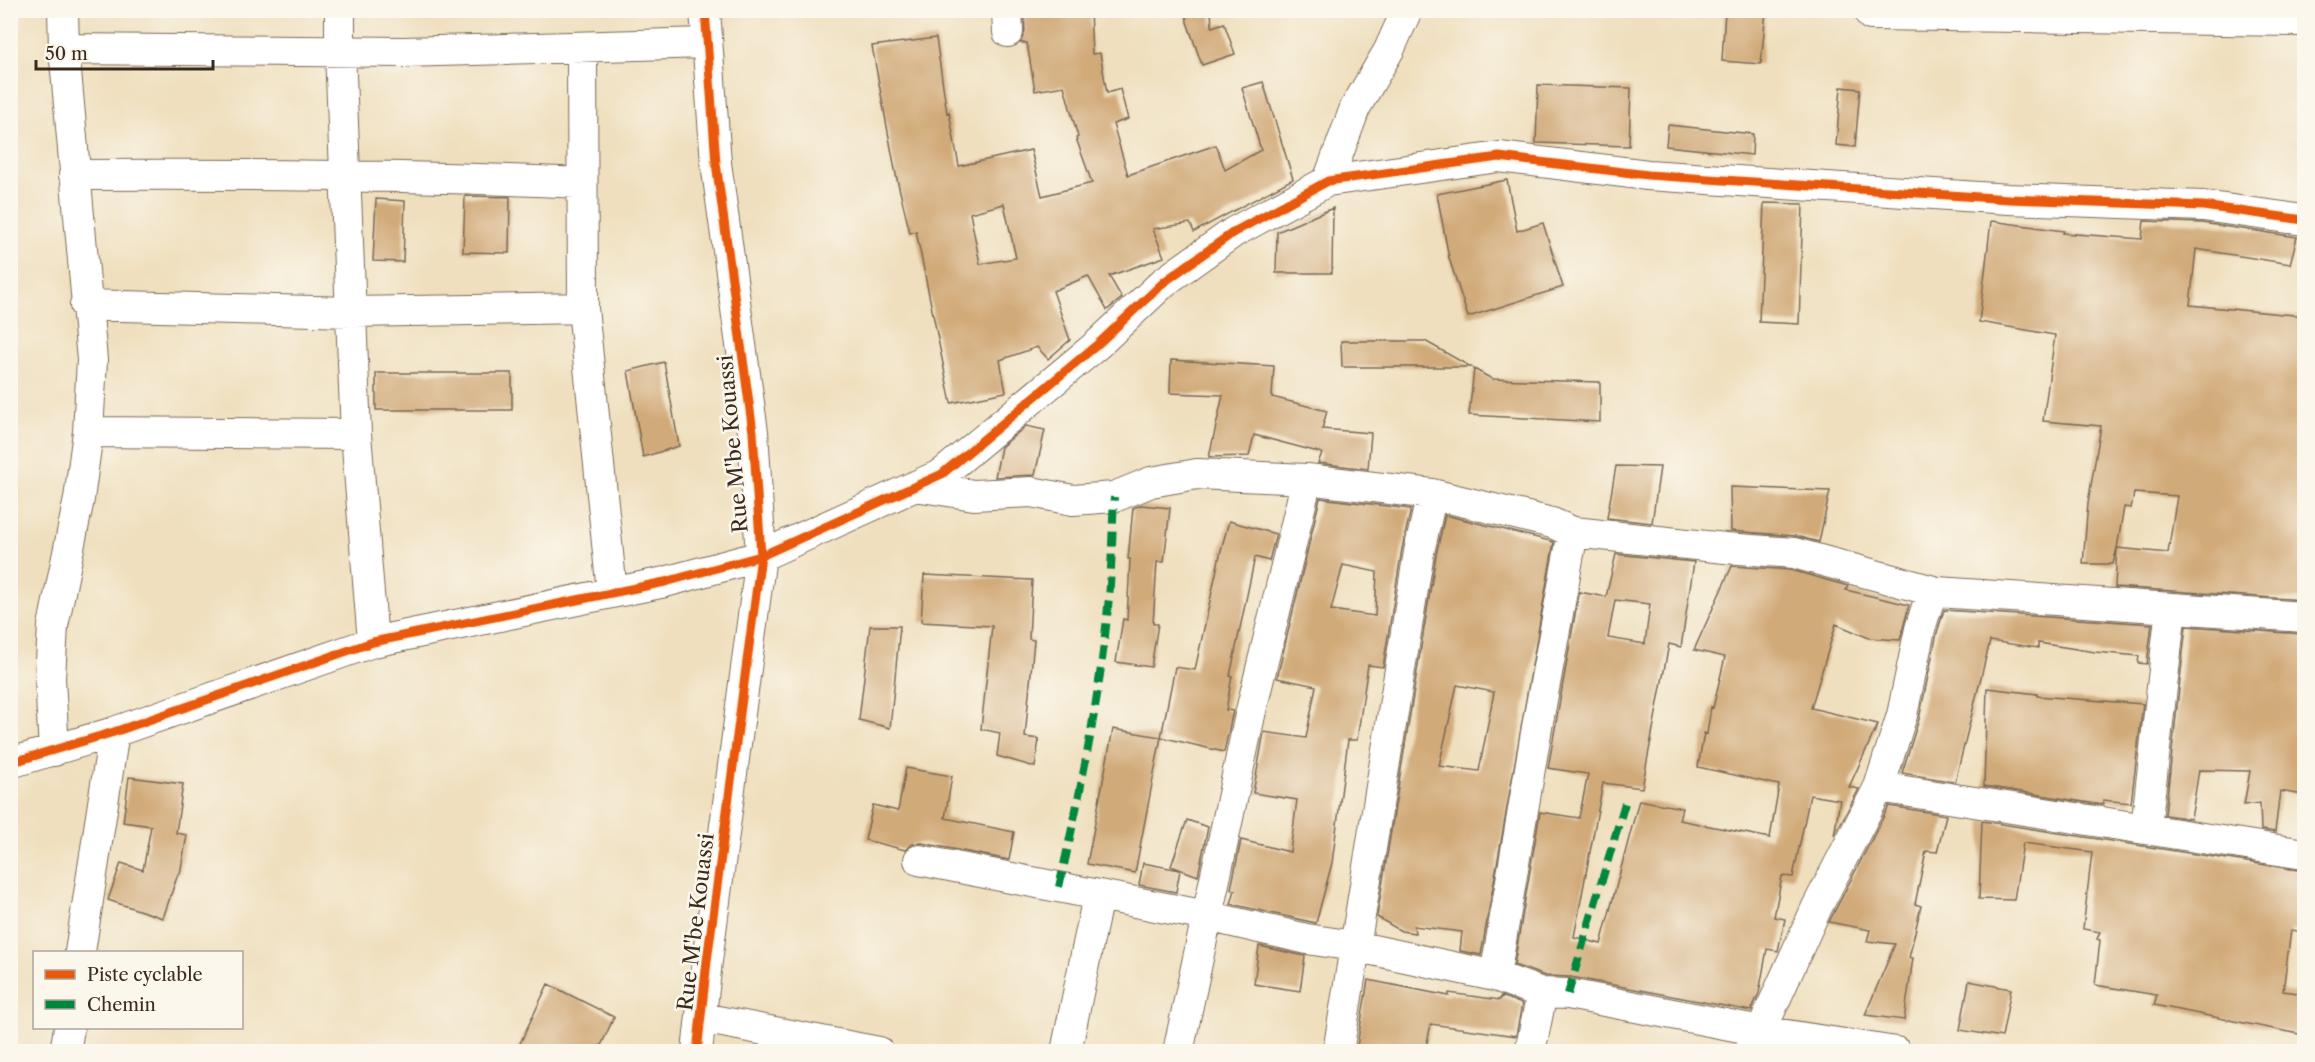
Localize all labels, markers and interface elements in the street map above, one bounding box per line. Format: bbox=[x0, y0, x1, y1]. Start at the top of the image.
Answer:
scale bar bbox=[36, 33, 213, 71]
text: 50 m bbox=[45, 43, 88, 65]
street label: Rue M'be Kouassi bbox=[712, 354, 753, 534]
street label: Rue M'be Kouassi bbox=[672, 832, 719, 1012]
legend bbox=[33, 951, 243, 1029]
text: Piste cyclable bbox=[87, 964, 203, 986]
text: Chemin bbox=[87, 994, 156, 1016]

